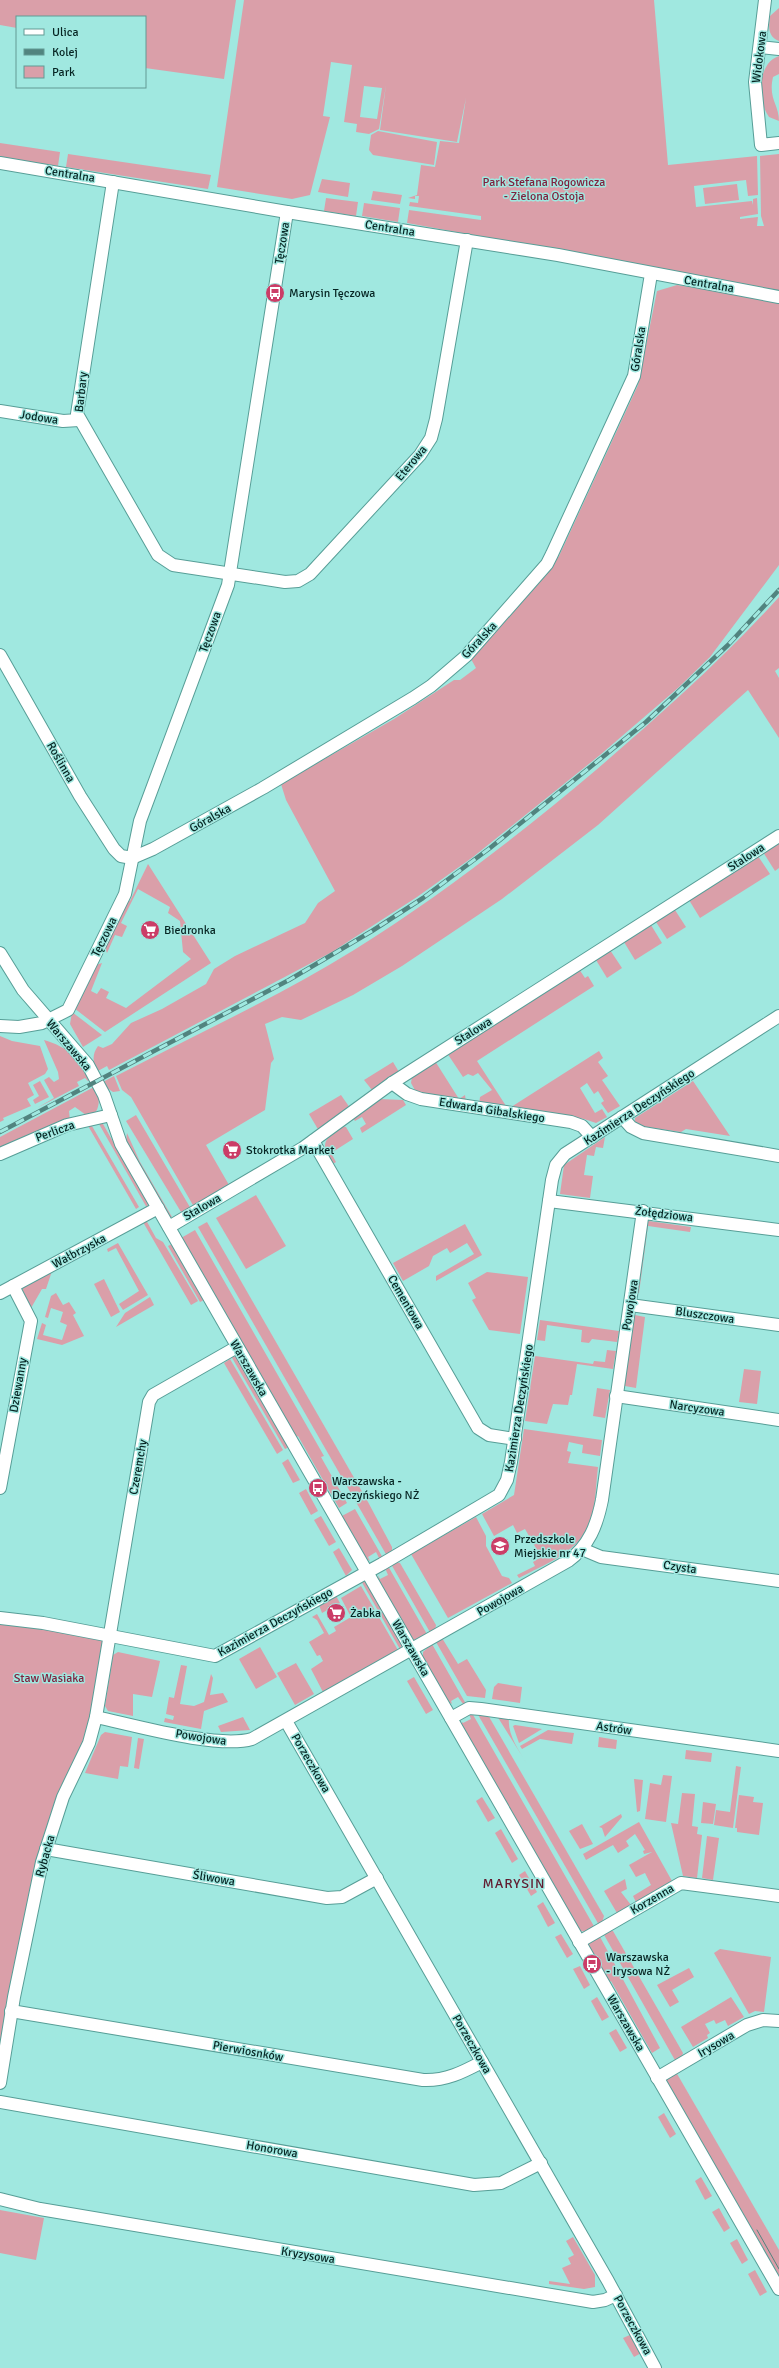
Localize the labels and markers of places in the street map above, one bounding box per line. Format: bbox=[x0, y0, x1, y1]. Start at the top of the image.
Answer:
bus stop icon: Marysin Tęczowa bbox=[264, 282, 286, 304]
place label: Marysin Tęczowa bbox=[289, 286, 375, 301]
supermarket icon: Biedronka bbox=[139, 919, 161, 941]
place label: Biedronka bbox=[164, 923, 216, 938]
supermarket icon: Stokrotka Market bbox=[221, 1139, 243, 1161]
place label: Stokrotka Market bbox=[246, 1143, 334, 1158]
place label: Warszawska - Deczyńskiego NŻ bbox=[332, 1474, 420, 1503]
bus stop icon: Warszawska - Deczyńskiego NŻ bbox=[307, 1477, 329, 1499]
place label: Przedszkole Miejskie nr 47 bbox=[514, 1532, 586, 1561]
school or university icon: Przedszkole Miejskie nr 47 bbox=[489, 1535, 511, 1557]
supermarket icon: Żabka bbox=[325, 1602, 347, 1624]
place label: Żabka bbox=[350, 1606, 381, 1621]
place label: Warszawska - Irysowa NŻ bbox=[606, 1950, 670, 1979]
bus stop icon: Warszawska - Irysowa NŻ bbox=[581, 1953, 603, 1975]

